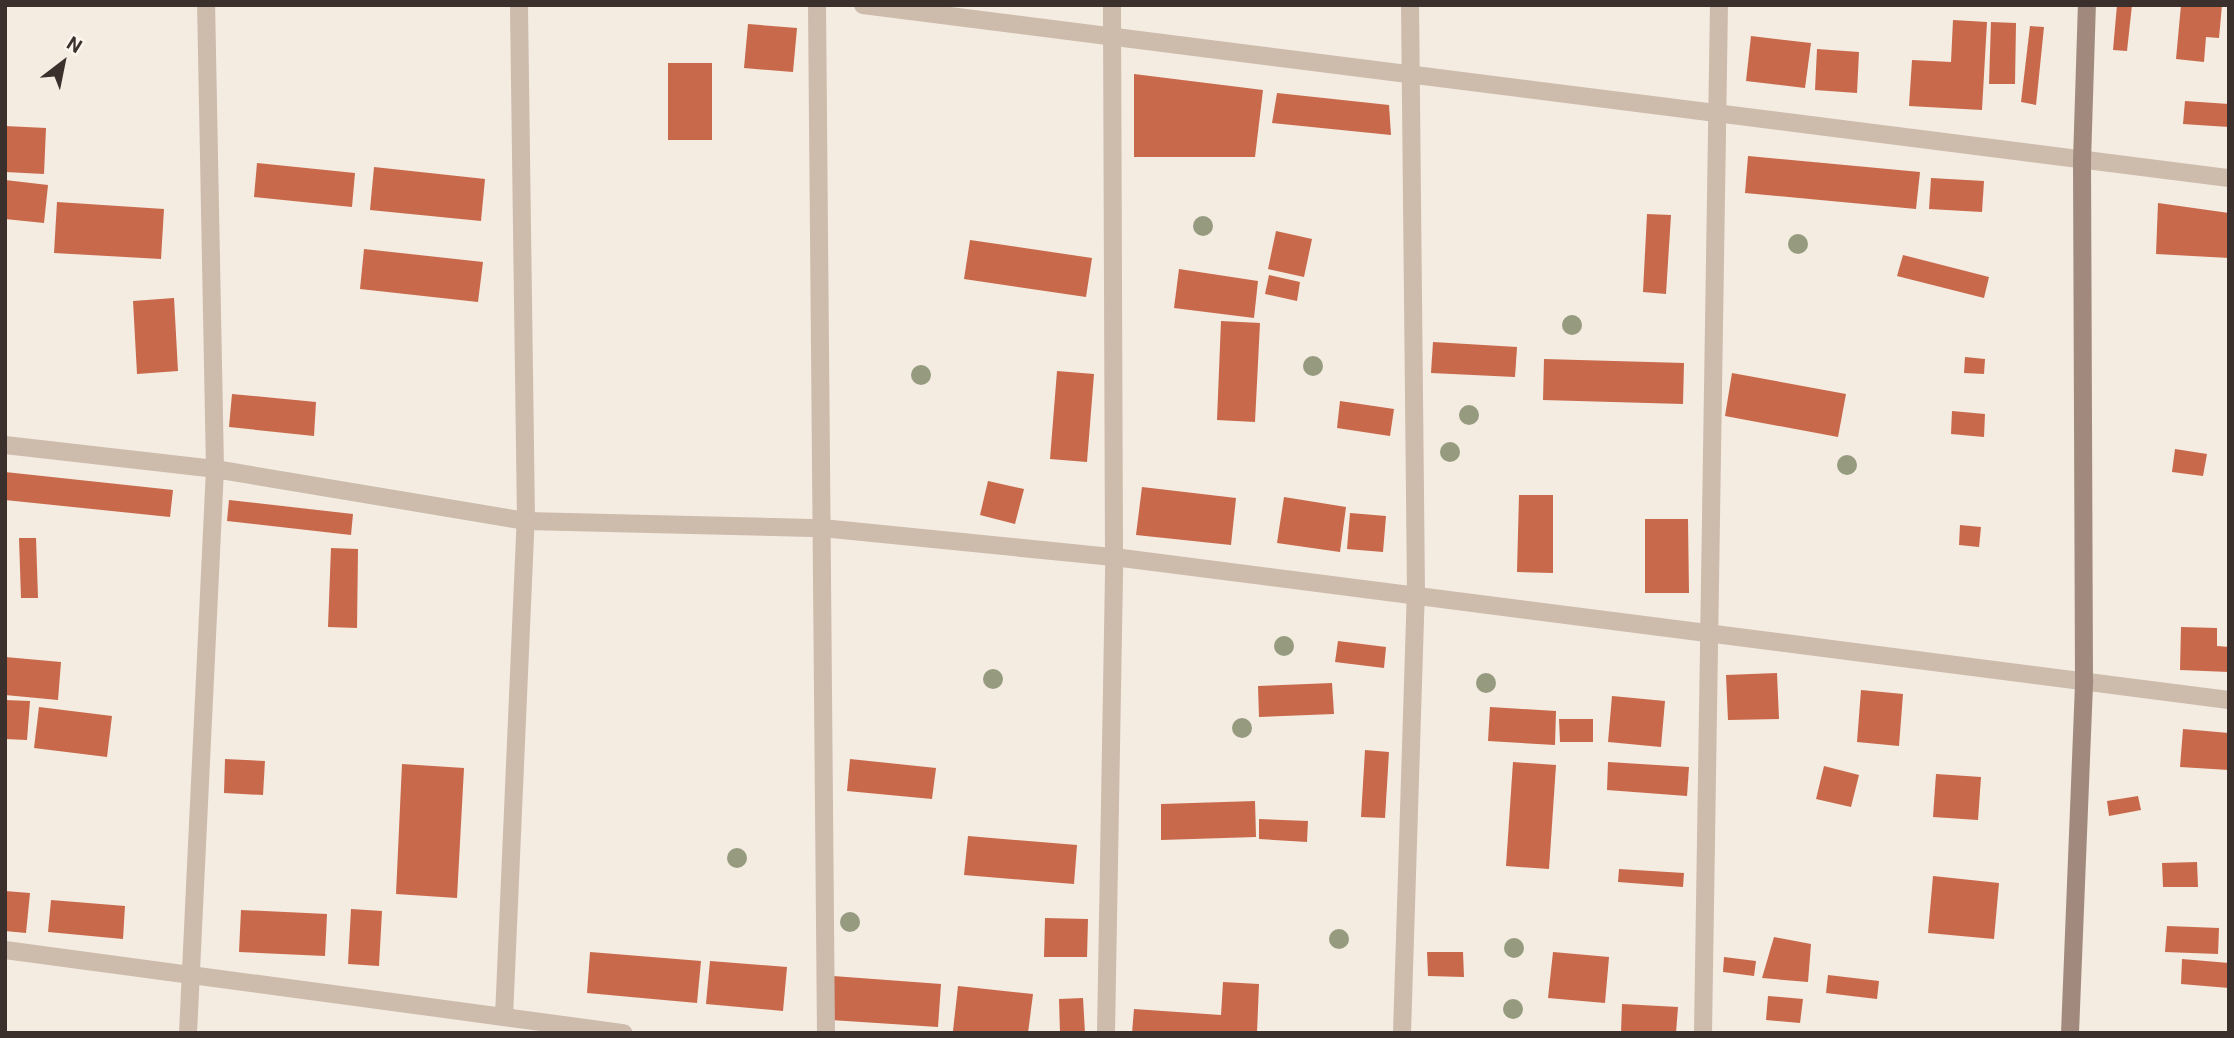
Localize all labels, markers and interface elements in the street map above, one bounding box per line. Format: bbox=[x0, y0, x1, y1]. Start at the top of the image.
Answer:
north arrow bbox=[28, 28, 98, 98]
text: N bbox=[63, 31, 86, 58]

